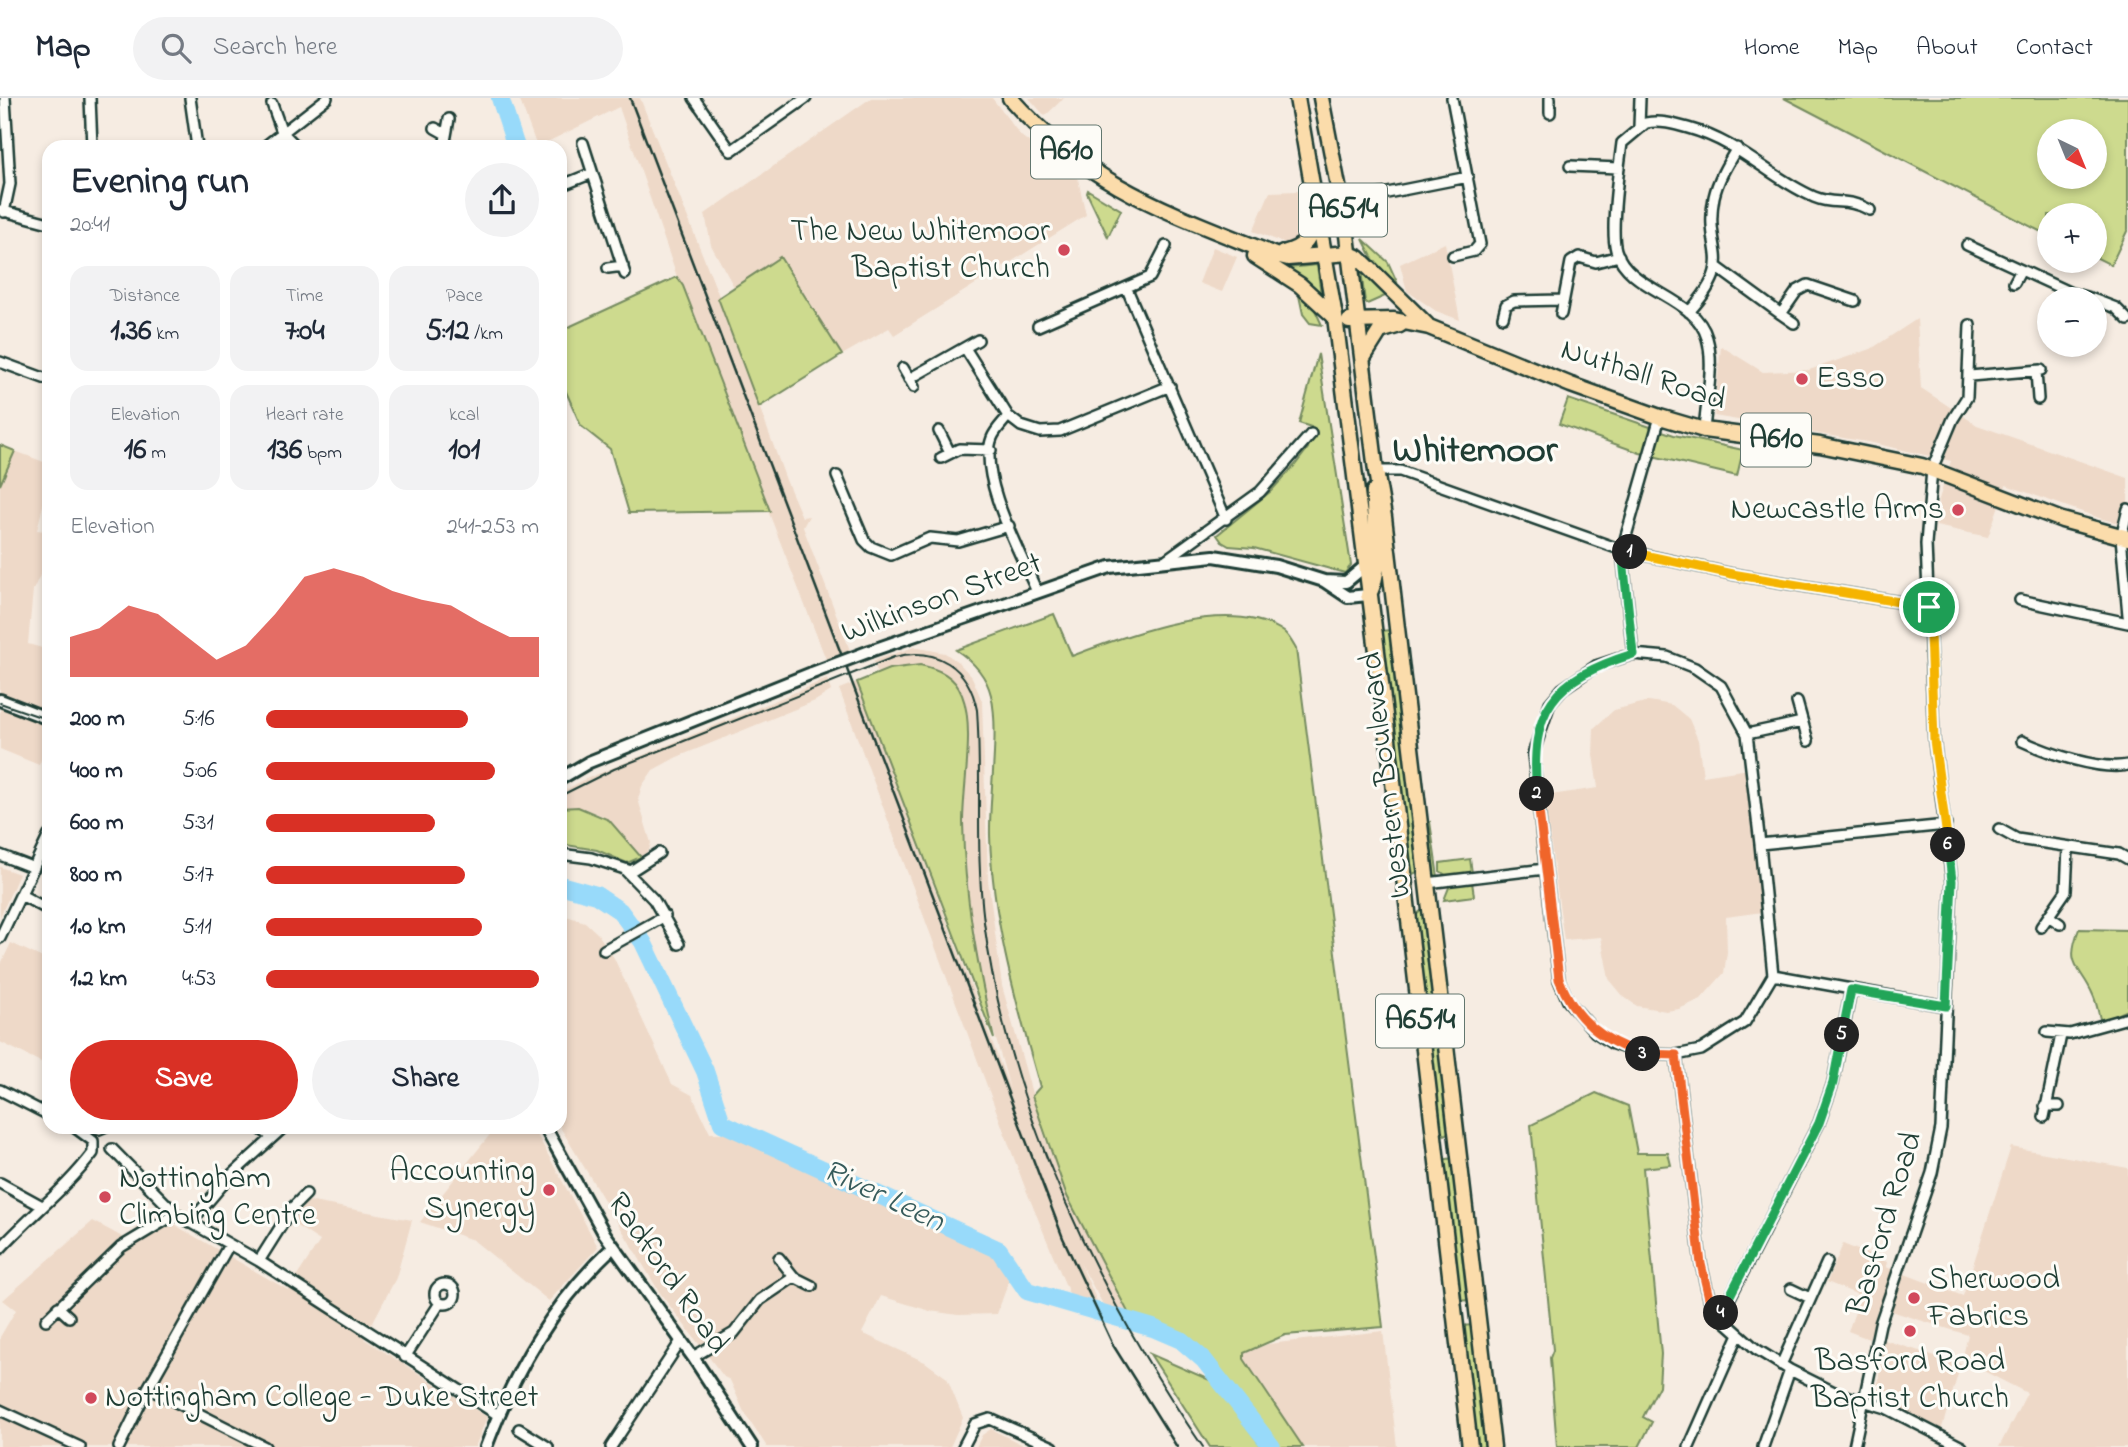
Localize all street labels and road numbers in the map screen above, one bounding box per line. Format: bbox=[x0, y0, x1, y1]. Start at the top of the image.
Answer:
road number: A610 bbox=[1031, 126, 1101, 178]
road number: A6514 bbox=[1299, 184, 1387, 236]
street label: Nuthall Road bbox=[1554, 327, 1732, 425]
road number: A610 bbox=[1741, 414, 1811, 466]
street label: Wilkinson Street bbox=[835, 541, 1049, 657]
street label: Western Boulevard bbox=[1349, 649, 1425, 901]
road number: A6514 bbox=[1376, 995, 1464, 1048]
street label: Basford Road bbox=[1835, 1126, 1936, 1323]
street label: Radford Road bbox=[594, 1184, 740, 1364]

